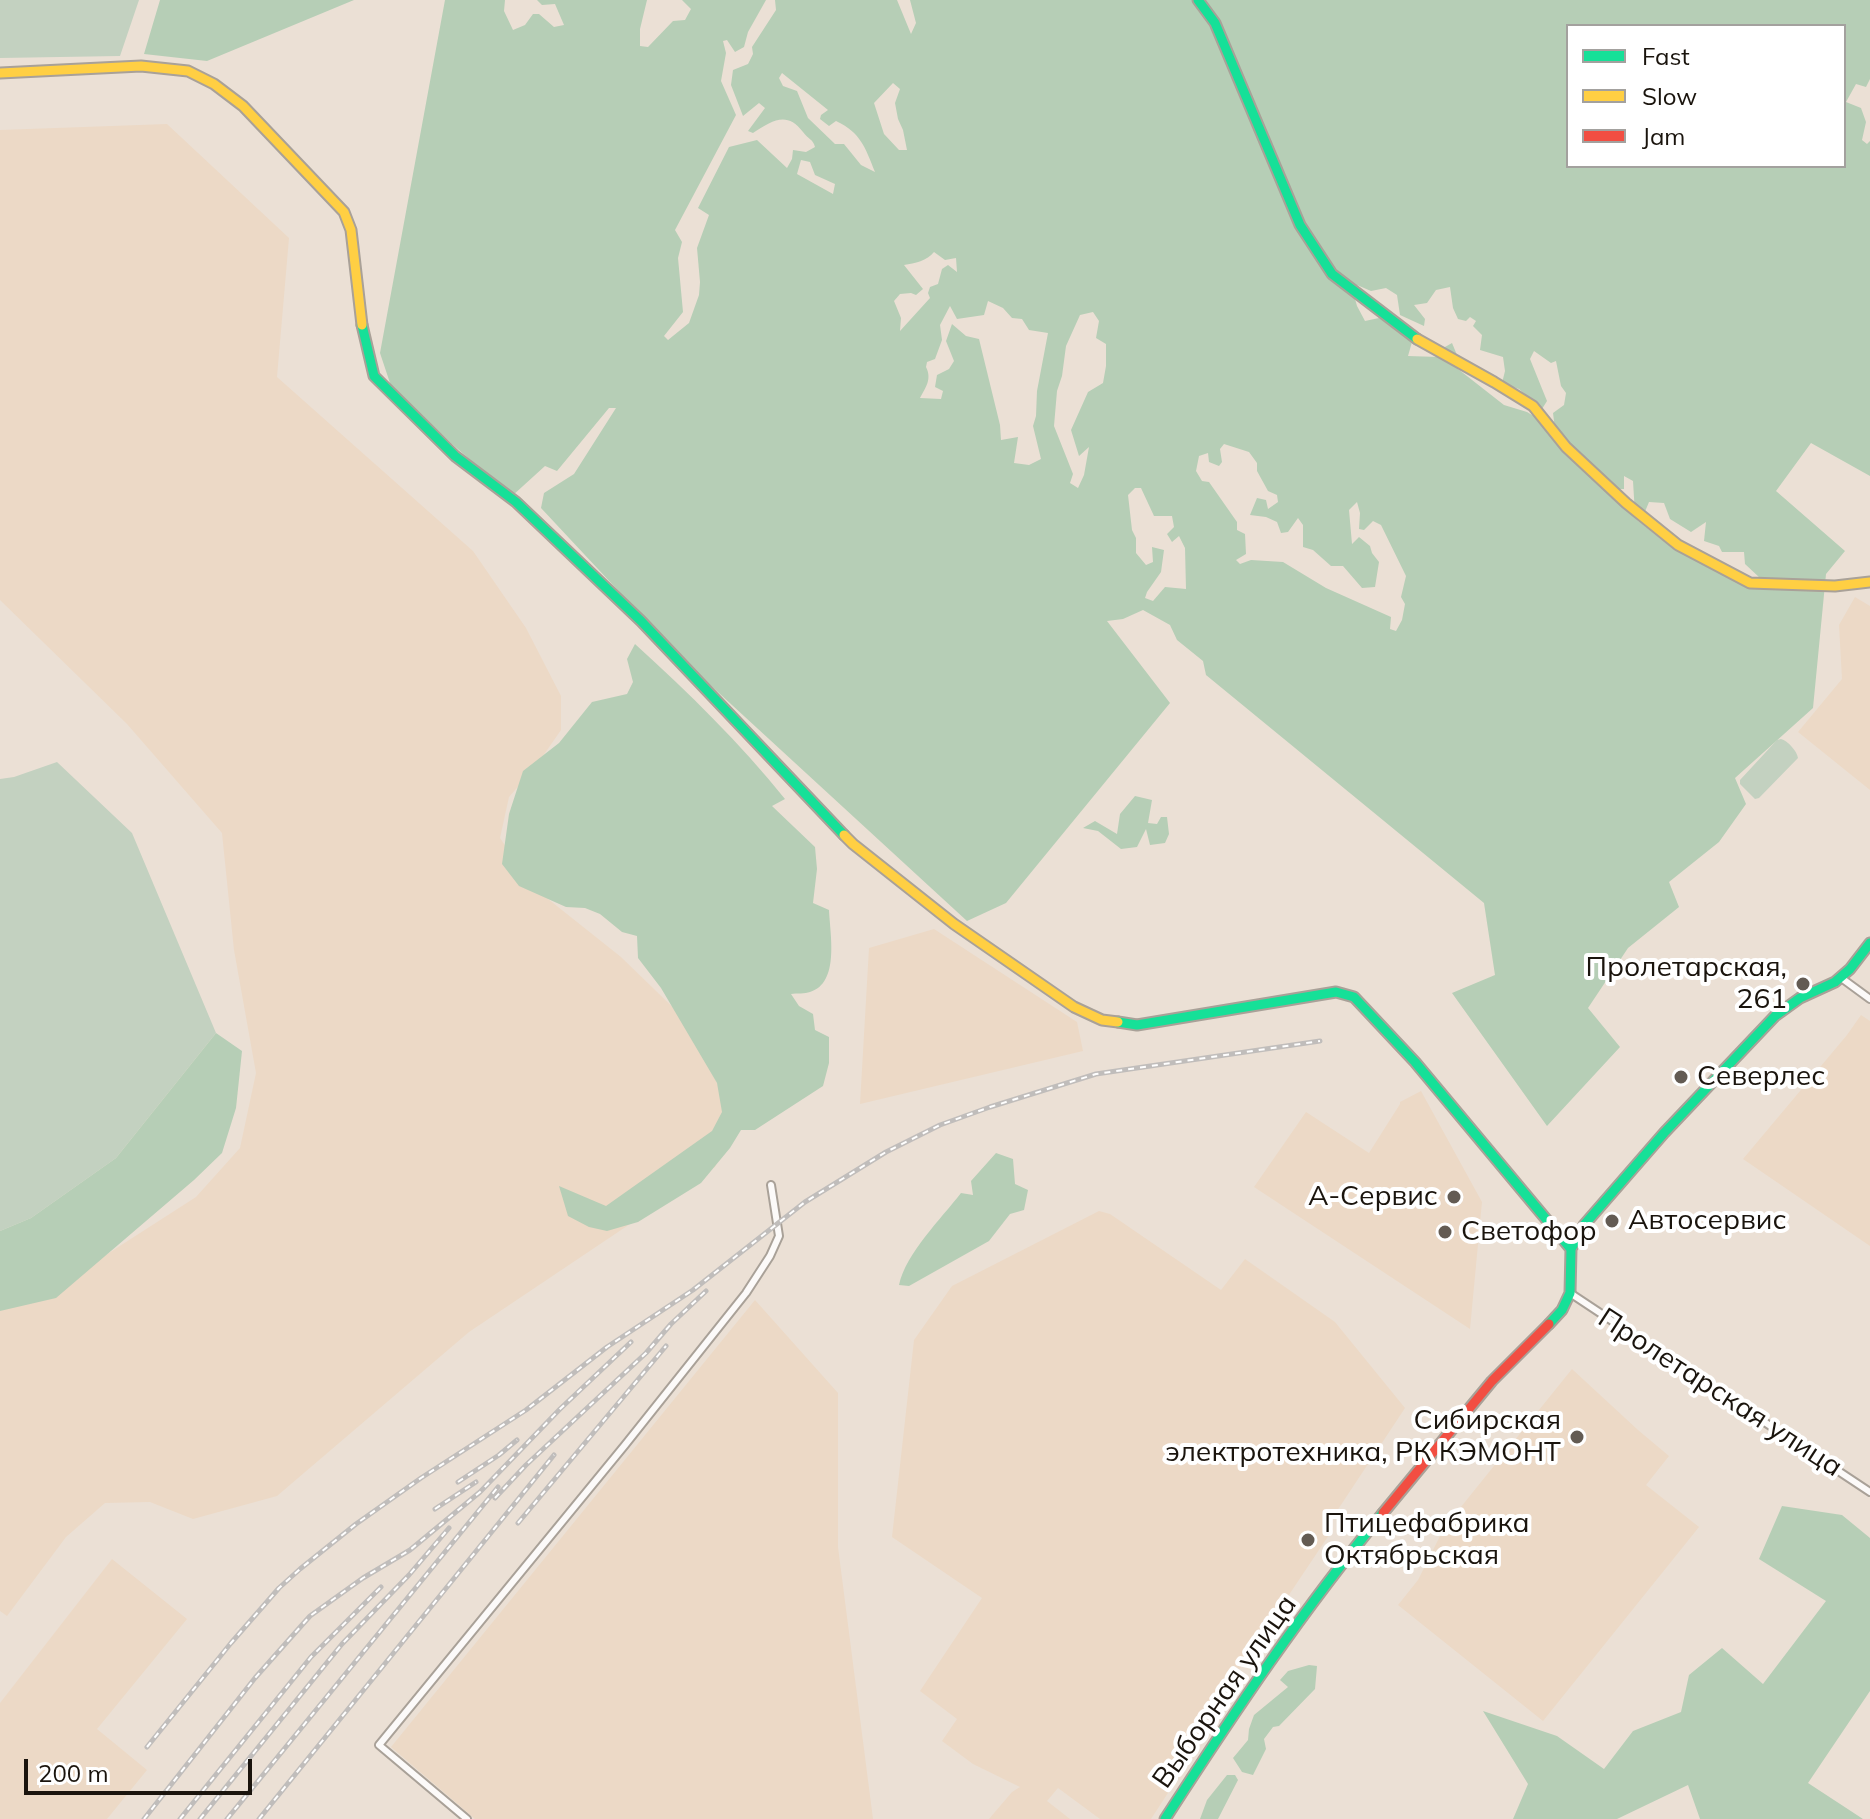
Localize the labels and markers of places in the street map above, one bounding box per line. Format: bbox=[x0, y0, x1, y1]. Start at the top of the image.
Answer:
place label: Пролетарская, 261 bbox=[1586, 951, 1787, 1017]
marker: Пролетарская, 261 bbox=[1794, 975, 1812, 993]
place label: Северлес bbox=[1697, 1060, 1825, 1094]
marker: Северлес bbox=[1672, 1068, 1690, 1086]
place label: А-Сервис bbox=[1308, 1180, 1438, 1214]
marker: А-Сервис bbox=[1445, 1188, 1463, 1206]
place label: Автосервис bbox=[1628, 1204, 1787, 1238]
marker: Автосервис bbox=[1603, 1212, 1621, 1230]
place label: Светофор bbox=[1461, 1215, 1596, 1249]
marker: Светофор bbox=[1436, 1223, 1454, 1241]
place label: Сибирская электротехника, РК КЭМОНТ bbox=[1165, 1404, 1561, 1470]
marker: Сибирская электротехника, РК КЭМОНТ bbox=[1568, 1428, 1586, 1446]
place label: Птицефабрика Октябрьская bbox=[1324, 1507, 1530, 1573]
marker: Птицефабрика Октябрьская bbox=[1299, 1531, 1317, 1549]

